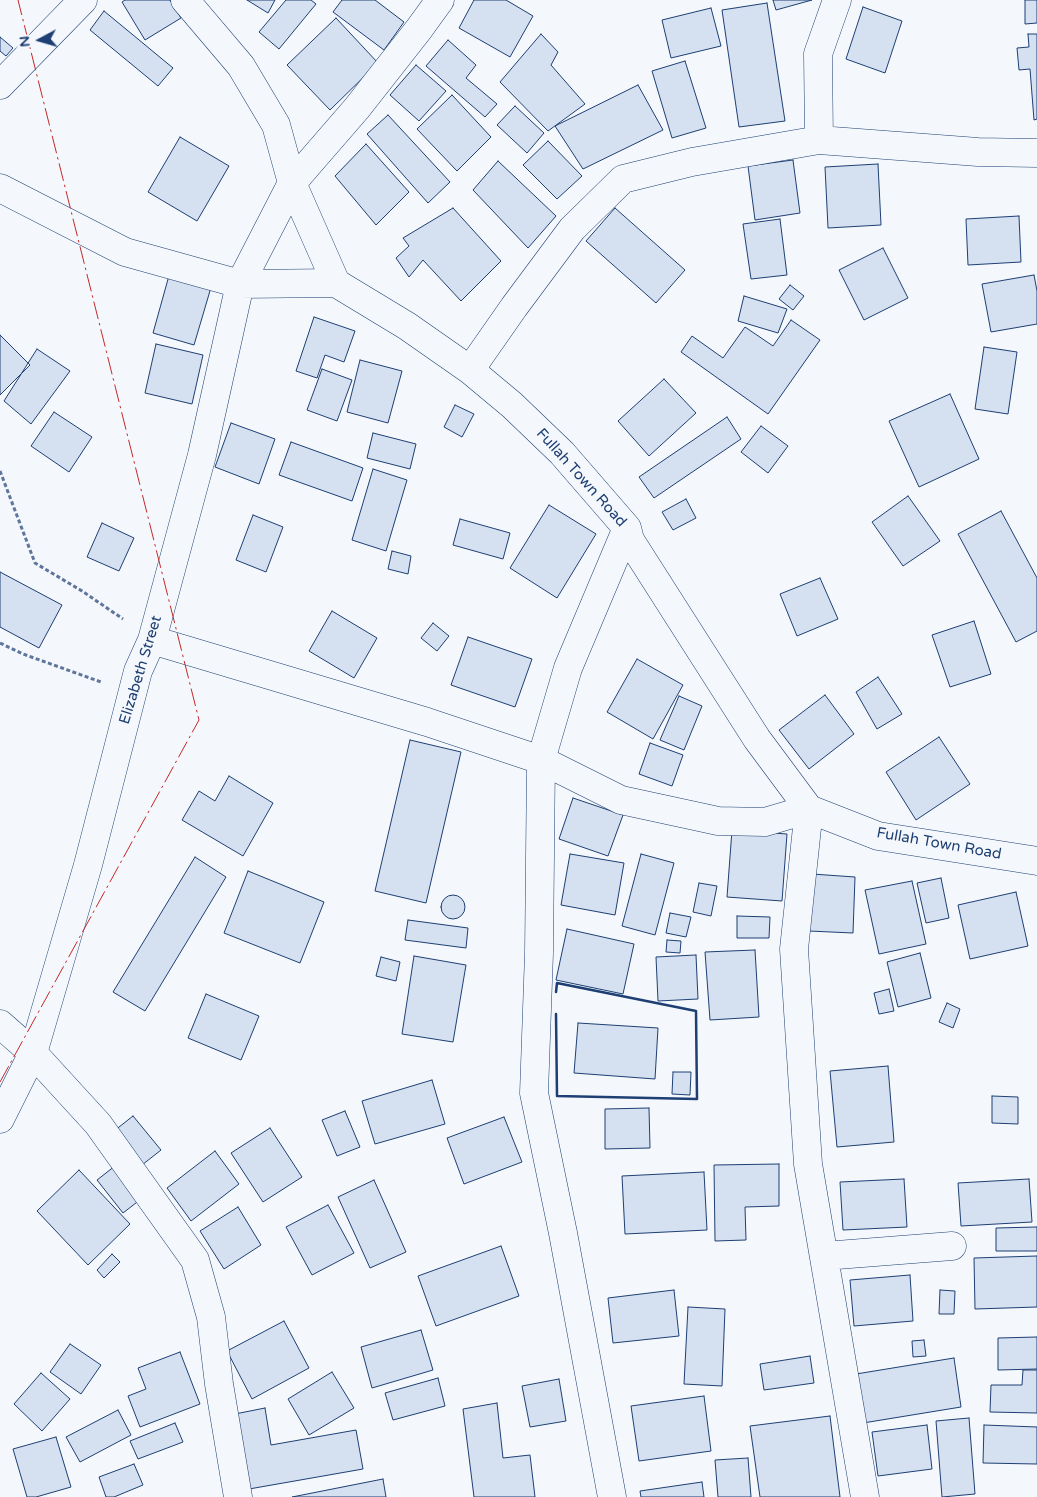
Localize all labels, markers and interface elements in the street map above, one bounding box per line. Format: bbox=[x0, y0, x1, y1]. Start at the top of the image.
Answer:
north arrow bbox=[15, 15, 65, 65]
text: N bbox=[16, 35, 34, 48]
street label: Fullah Town Road bbox=[532, 425, 630, 531]
street label: Elizabeth Street bbox=[116, 614, 166, 726]
street label: Fullah Town Road bbox=[875, 824, 1003, 864]

